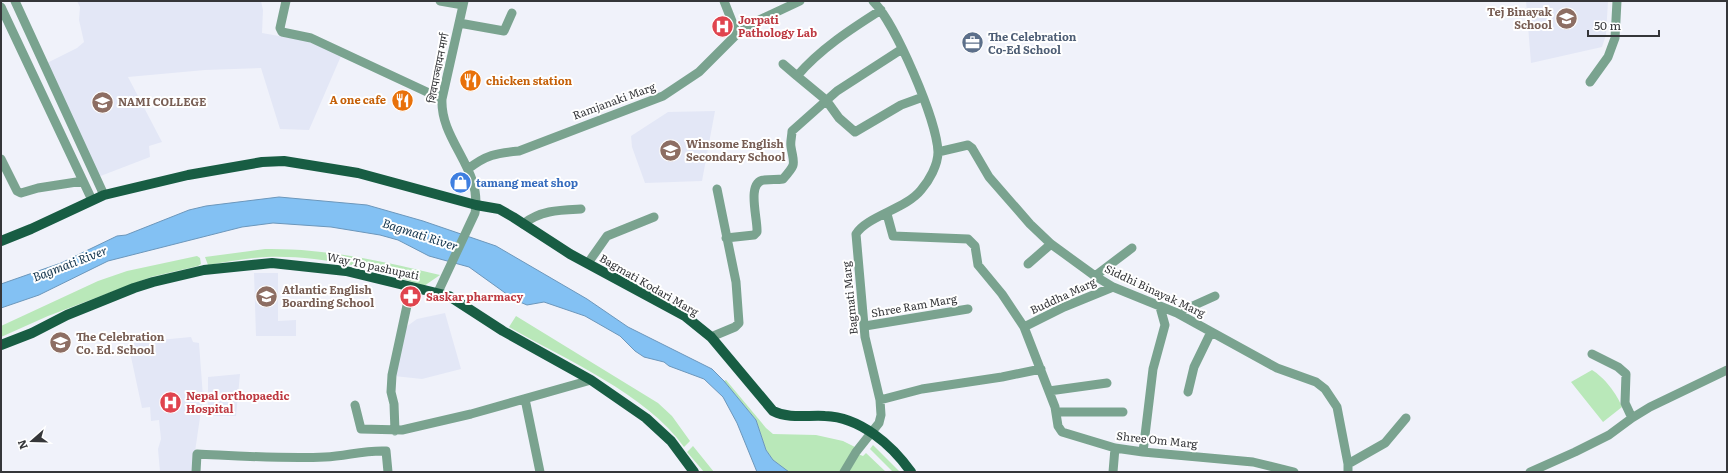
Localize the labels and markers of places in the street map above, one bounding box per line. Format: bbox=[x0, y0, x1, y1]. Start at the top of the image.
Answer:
place label: Tej Binayak School bbox=[1487, 3, 1553, 32]
school or university icon: Tej Binayak School bbox=[1554, 5, 1580, 31]
place label: Jorpati Pathology Lab bbox=[738, 11, 817, 40]
hospital icon: Jorpati Pathology Lab bbox=[710, 13, 736, 39]
place label: The Celebration Co-Ed School bbox=[988, 28, 1077, 57]
office icon: The Celebration Co-Ed School bbox=[959, 30, 985, 56]
restaurant icon: chicken station bbox=[458, 68, 484, 94]
place label: chicken station bbox=[486, 72, 572, 88]
restaurant icon: A one cafe bbox=[389, 87, 415, 113]
school or university icon: NAMI COLLEGE bbox=[89, 89, 115, 115]
place label: A one cafe bbox=[330, 91, 386, 107]
place label: NAMI COLLEGE bbox=[118, 93, 206, 109]
place label: Winsome English Secondary School bbox=[686, 135, 786, 164]
school or university icon: Winsome English Secondary School bbox=[658, 137, 684, 163]
shop icon: tamang meat shop bbox=[448, 170, 474, 196]
place label: tamang meat shop bbox=[476, 174, 578, 190]
place label: Atlantic English Boarding School bbox=[282, 281, 374, 310]
school or university icon: Atlantic English Boarding School bbox=[253, 283, 279, 309]
pharmacy icon: Saskar pharmacy bbox=[398, 284, 424, 310]
place label: Saskar pharmacy bbox=[426, 288, 523, 304]
place label: The Celebration Co. Ed. School bbox=[76, 328, 165, 357]
school or university icon: The Celebration Co. Ed. School bbox=[47, 330, 73, 356]
place label: Nepal orthopaedic Hospital bbox=[186, 387, 290, 416]
hospital icon: Nepal orthopaedic Hospital bbox=[158, 389, 184, 415]

